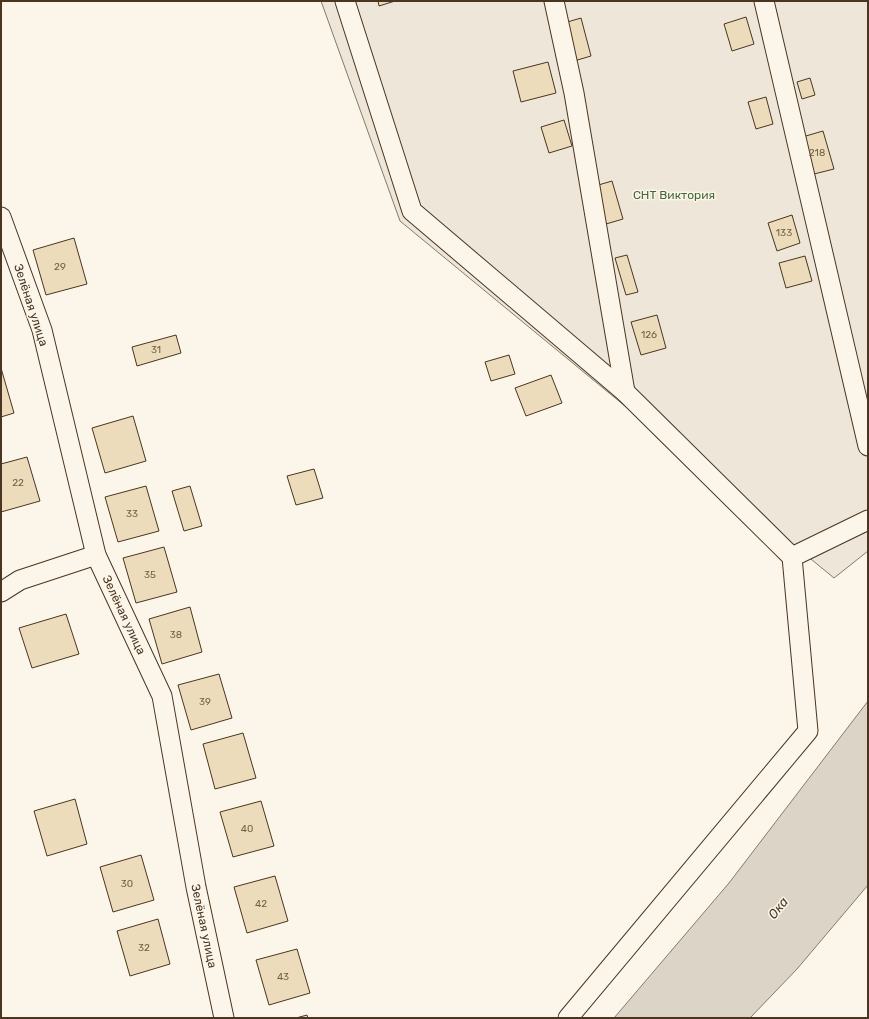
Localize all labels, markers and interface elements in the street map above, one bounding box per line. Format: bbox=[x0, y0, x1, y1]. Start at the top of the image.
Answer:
house number: 218 bbox=[809, 147, 825, 159]
park label: СНТ Виктория bbox=[633, 188, 715, 202]
house number: 133 bbox=[776, 227, 792, 239]
house number: 29 bbox=[54, 261, 66, 273]
street label: Зелёная улица bbox=[11, 262, 51, 348]
house number: 126 bbox=[641, 329, 657, 341]
house number: 31 bbox=[151, 344, 161, 356]
house number: 22 bbox=[12, 477, 24, 489]
house number: 33 bbox=[126, 508, 138, 520]
house number: 35 bbox=[144, 569, 156, 581]
street label: Зелёная улица bbox=[100, 573, 148, 657]
house number: 38 bbox=[170, 629, 182, 641]
house number: 39 bbox=[199, 696, 211, 708]
house number: 40 bbox=[241, 823, 253, 835]
house number: 30 bbox=[121, 878, 133, 890]
street label: Зелёная улица bbox=[188, 883, 220, 969]
water label: Ока bbox=[765, 894, 791, 922]
house number: 42 bbox=[255, 898, 267, 910]
house number: 32 bbox=[138, 942, 150, 954]
house number: 43 bbox=[277, 971, 289, 983]

